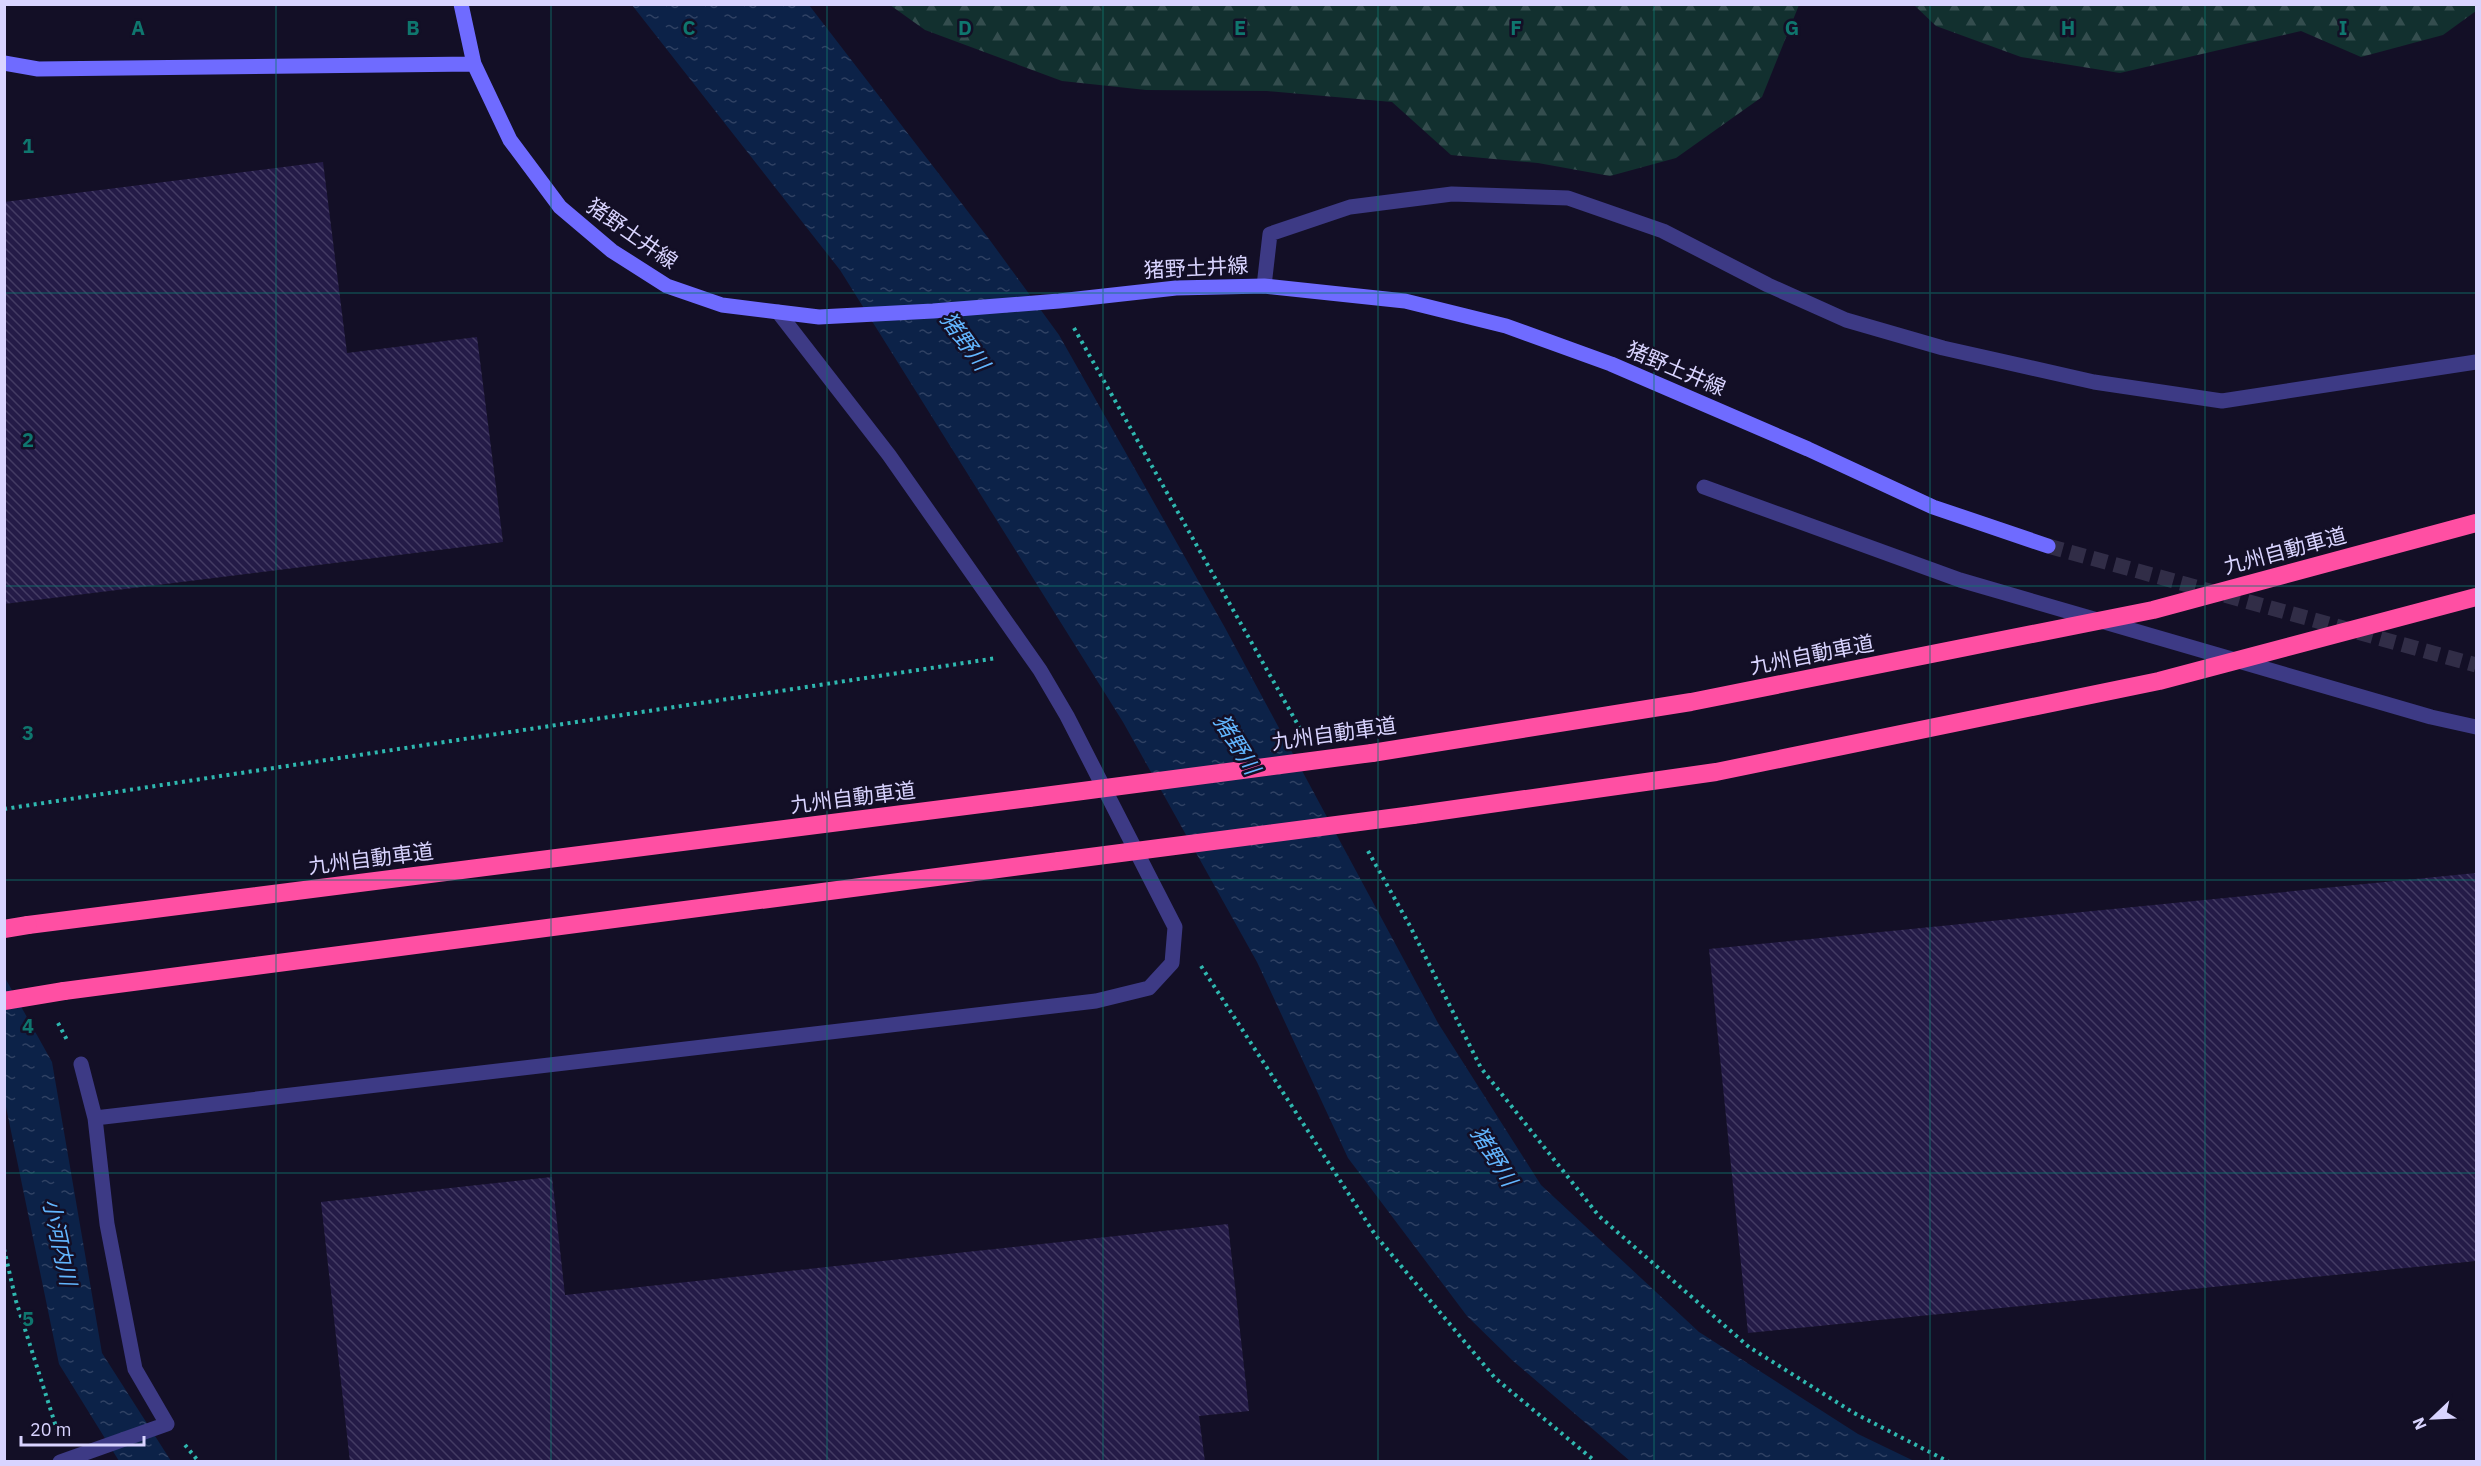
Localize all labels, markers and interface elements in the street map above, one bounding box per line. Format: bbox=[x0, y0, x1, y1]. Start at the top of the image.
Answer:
text: A bbox=[131, 14, 145, 41]
text: B bbox=[406, 14, 420, 41]
text: C bbox=[682, 14, 696, 41]
text: D bbox=[958, 14, 972, 41]
text: E bbox=[1234, 14, 1246, 41]
text: F bbox=[1510, 14, 1522, 41]
text: G bbox=[1785, 14, 1799, 41]
text: H bbox=[2061, 14, 2075, 41]
text: I bbox=[2339, 14, 2347, 41]
text: 1 bbox=[22, 132, 34, 159]
street label: 猪野土井線 bbox=[582, 192, 684, 275]
street label: 猪野土井線 bbox=[1143, 250, 1249, 284]
water label: 猪野川 bbox=[934, 305, 998, 378]
street label: 猪野土井線 bbox=[1623, 335, 1730, 401]
text: 2 bbox=[22, 426, 34, 453]
street label: 九州自動車道 bbox=[2220, 520, 2349, 580]
street label: 九州自動車道 bbox=[1747, 628, 1876, 680]
water label: 猪野川 bbox=[1208, 708, 1268, 781]
street label: 九州自動車道 bbox=[1270, 710, 1398, 756]
text: 3 bbox=[22, 719, 34, 746]
street label: 九州自動車道 bbox=[789, 775, 917, 819]
street label: 九州自動車道 bbox=[307, 836, 435, 880]
text: 4 bbox=[22, 1012, 34, 1039]
water label: 猪野川 bbox=[1465, 1120, 1525, 1193]
water label: 小河内川 bbox=[37, 1196, 84, 1290]
text: 5 bbox=[22, 1305, 34, 1332]
north arrow bbox=[2403, 1388, 2463, 1448]
scale bar bbox=[21, 1409, 144, 1447]
text: N bbox=[2408, 1415, 2431, 1433]
text: 20 m bbox=[30, 1418, 72, 1441]

